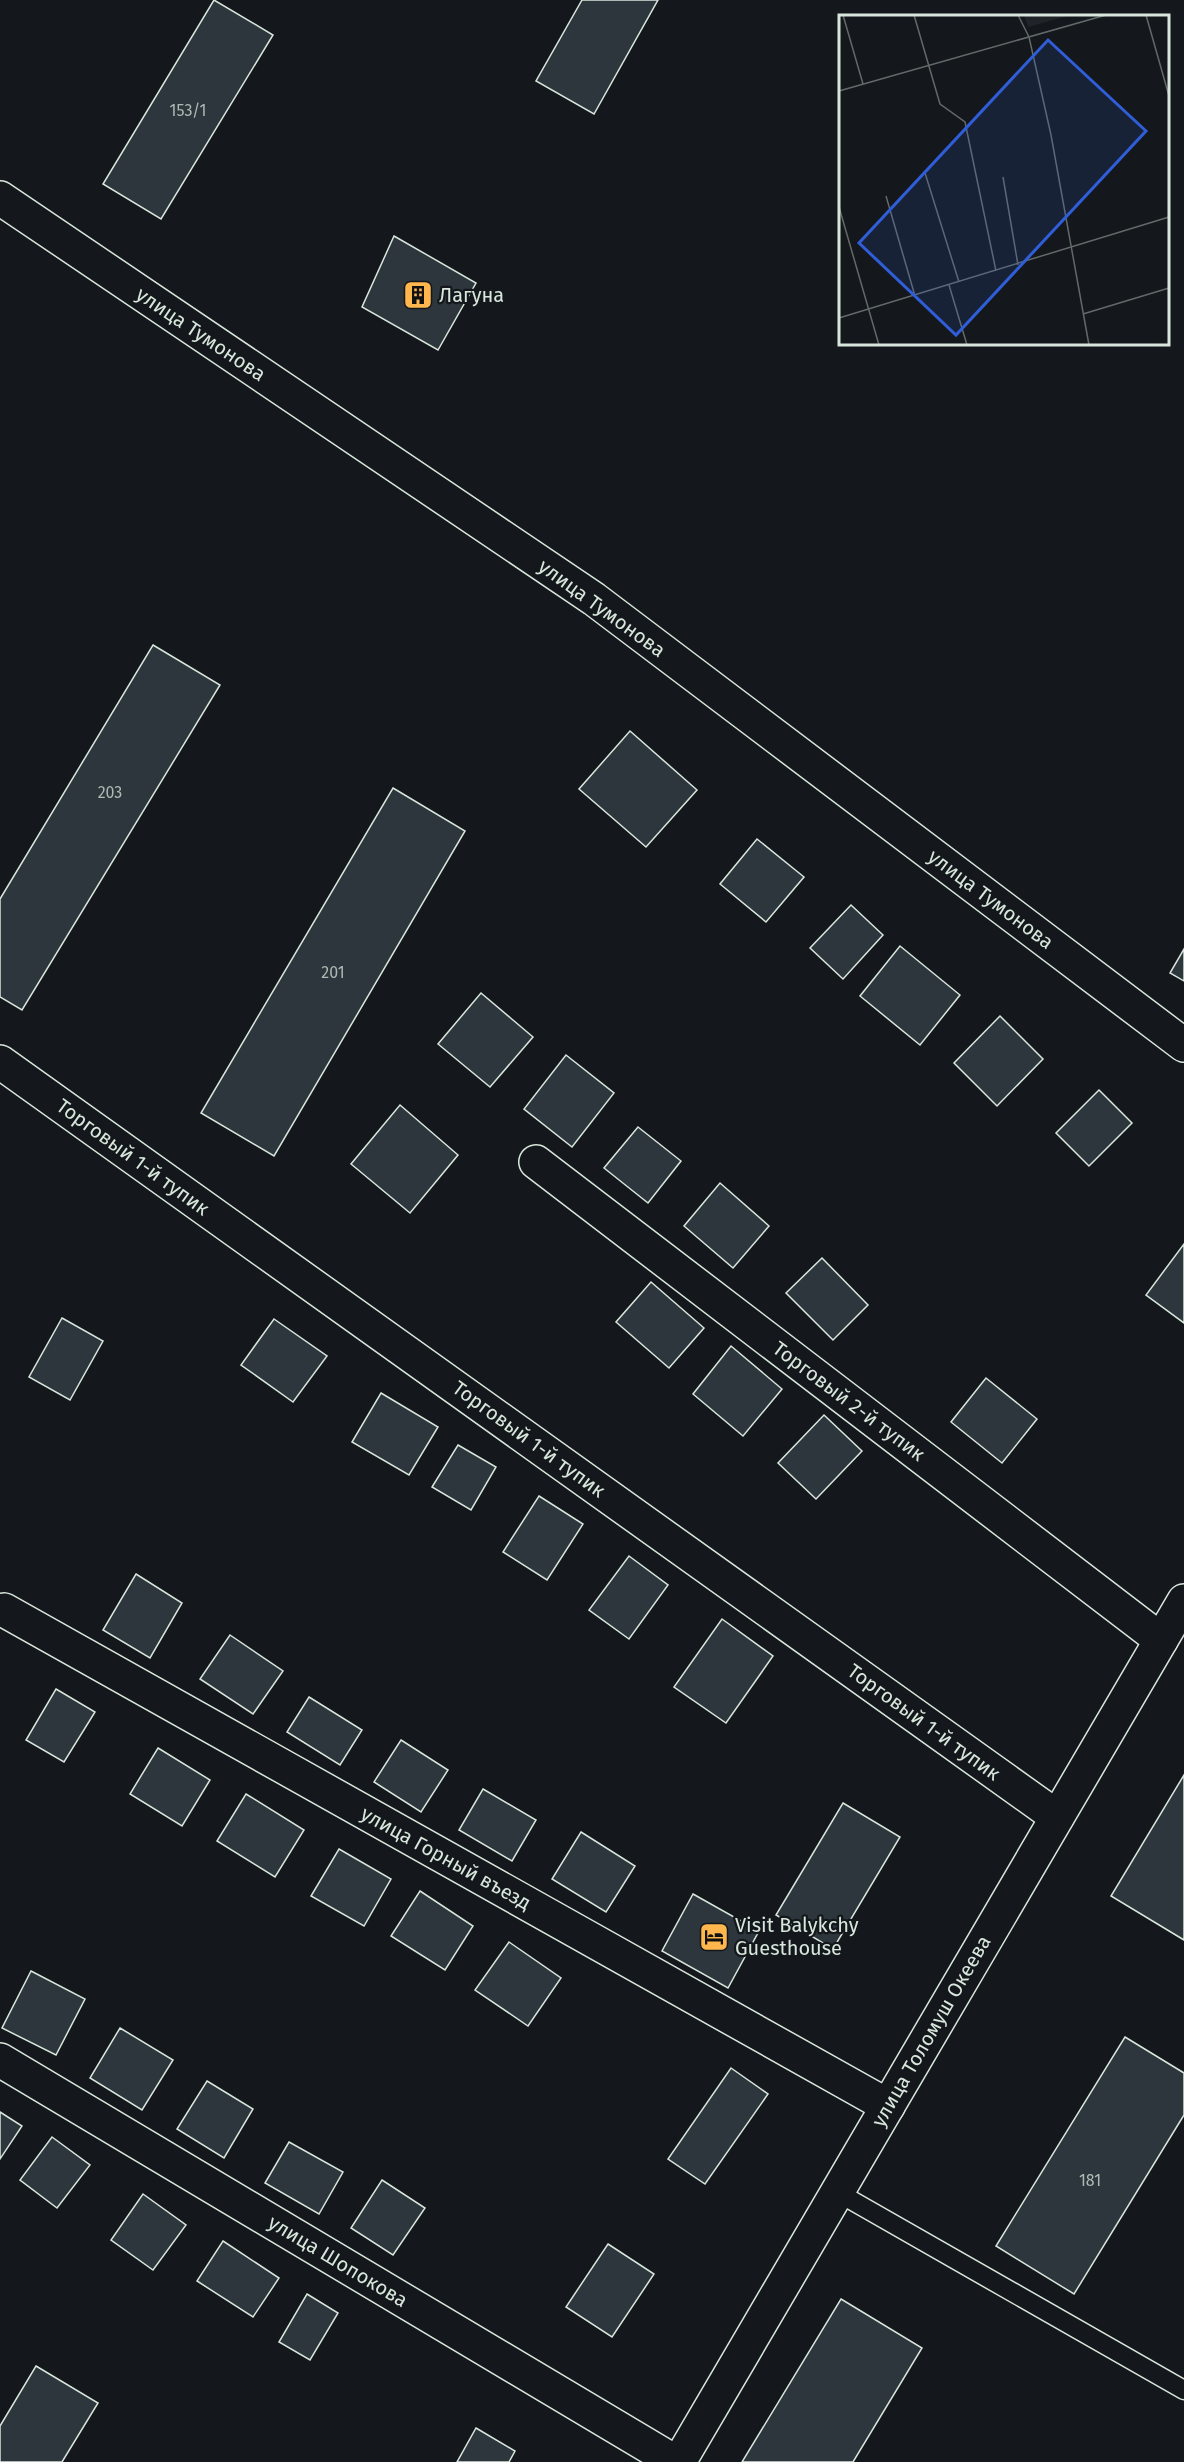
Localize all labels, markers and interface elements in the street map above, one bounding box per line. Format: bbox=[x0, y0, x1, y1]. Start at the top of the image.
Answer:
inset map bbox=[839, 15, 1169, 345]
house number: 153/1 bbox=[170, 101, 206, 120]
building icon: Лагуна bbox=[402, 279, 434, 311]
street label: улица Тумонова bbox=[132, 282, 270, 386]
place label: Лагуна bbox=[439, 283, 504, 307]
street label: улица Тумонова bbox=[534, 554, 670, 662]
house number: 203 bbox=[98, 783, 122, 802]
street label: улица Тумонова bbox=[924, 844, 1058, 954]
house number: 201 bbox=[321, 963, 345, 982]
street label: Торговый 1-й тупик bbox=[52, 1094, 215, 1221]
street label: Торговый 2-й тупик bbox=[768, 1336, 930, 1466]
street label: Торговый 1-й тупик bbox=[448, 1376, 611, 1503]
street label: Торговый 1-й тупик bbox=[843, 1659, 1006, 1786]
street label: улица Горный въезд bbox=[357, 1801, 535, 1915]
place label: Visit Balykchy Guesthouse bbox=[735, 1913, 859, 1960]
hotel icon: Visit Balykchy Guesthouse bbox=[698, 1921, 730, 1953]
street label: улица Толомуш Океева bbox=[866, 1931, 996, 2131]
house number: 181 bbox=[1079, 2171, 1101, 2190]
street label: улица Шопокова bbox=[264, 2210, 412, 2312]

